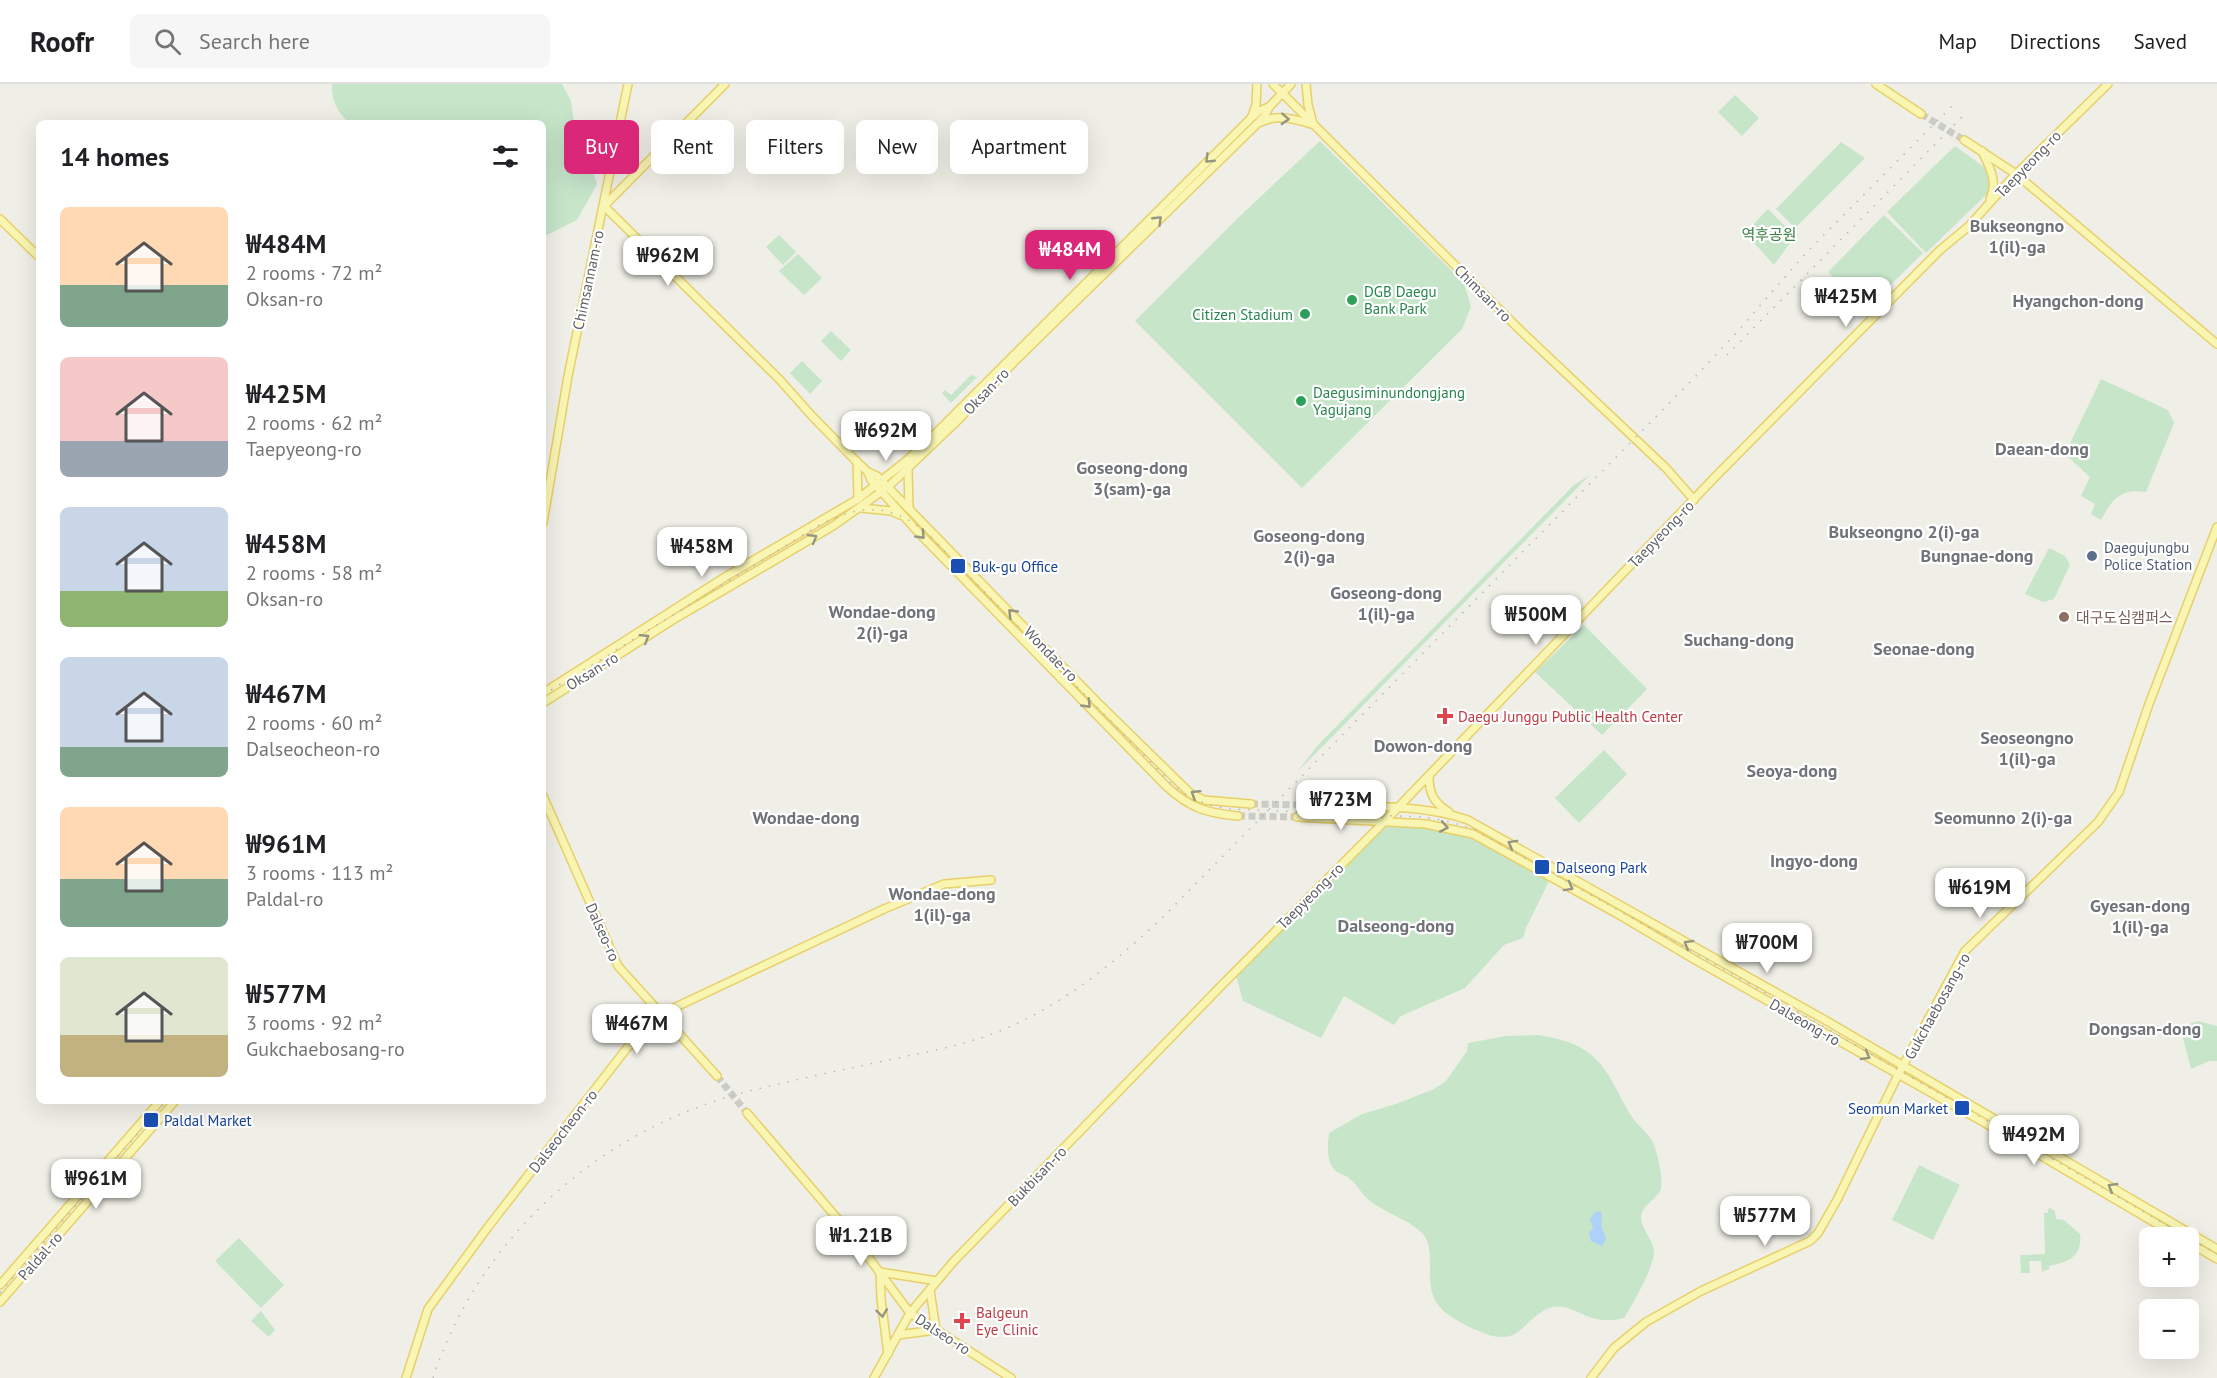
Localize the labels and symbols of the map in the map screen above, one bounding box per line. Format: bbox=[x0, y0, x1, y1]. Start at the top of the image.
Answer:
one-way arrow bbox=[1280, 112, 1289, 125]
street label: Taepyeong-ro bbox=[1991, 126, 2065, 202]
one-way arrow bbox=[1205, 152, 1215, 163]
district label: Bukseongno 1(il)-ga bbox=[1970, 214, 2065, 258]
one-way arrow bbox=[1151, 217, 1162, 228]
park label: 역후공원 bbox=[1741, 225, 1797, 244]
street label: Chimsannam-ro bbox=[568, 228, 608, 332]
pin: ₩484M bbox=[1028, 230, 1112, 281]
pin: ₩962M bbox=[626, 236, 710, 287]
street label: Chimsan-ro bbox=[1450, 260, 1516, 326]
pin: ₩425M bbox=[1804, 277, 1888, 328]
place label: DGB Daegu Bank Park bbox=[1364, 282, 1437, 318]
district label: Hyangchon-dong bbox=[2012, 289, 2144, 312]
marker: DGB Daegu Bank Park bbox=[1345, 293, 1359, 307]
place label: Citizen Stadium bbox=[1192, 305, 1293, 324]
marker: Citizen Stadium bbox=[1298, 307, 1312, 321]
street label: Oksan-ro bbox=[959, 364, 1013, 418]
place label: Daegusiminundongjang Yagujang bbox=[1313, 383, 1465, 419]
marker: Daegusiminundongjang Yagujang bbox=[1294, 394, 1308, 408]
pin: ₩692M bbox=[844, 411, 928, 462]
district label: Daean-dong bbox=[1995, 437, 2089, 460]
district label: Goseong-dong 3(sam)-ga bbox=[1076, 456, 1188, 500]
street label: Taepyeong-ro bbox=[1624, 496, 1698, 572]
district label: Bukseongno 2(i)-ga bbox=[1829, 520, 1979, 543]
district label: Goseong-dong 2(i)-ga bbox=[1253, 524, 1365, 568]
pin: ₩458M bbox=[660, 527, 744, 578]
one-way arrow bbox=[914, 528, 925, 538]
one-way arrow bbox=[807, 534, 817, 545]
place label: Daegujungbu Police Station bbox=[2104, 538, 2192, 574]
district label: Bungnae-dong bbox=[1921, 544, 2033, 567]
marker: Daegujungbu Police Station bbox=[2085, 549, 2099, 563]
marker: Buk-gu Office bbox=[949, 557, 967, 575]
place label: Buk-gu Office bbox=[972, 557, 1058, 576]
district label: Goseong-dong 1(il)-ga bbox=[1330, 581, 1442, 625]
pin: ₩500M bbox=[1494, 595, 1578, 646]
district label: Wondae-dong 2(i)-ga bbox=[828, 600, 936, 644]
place label: 대구도심캠퍼스 bbox=[2076, 608, 2173, 627]
one-way arrow bbox=[1008, 609, 1019, 619]
marker: 대구도심캠퍼스 bbox=[2057, 610, 2071, 624]
street label: Wondae-ro bbox=[1020, 622, 1082, 686]
district label: Suchang-dong bbox=[1684, 628, 1794, 651]
one-way arrow bbox=[639, 633, 649, 645]
district label: Seonae-dong bbox=[1873, 637, 1975, 660]
street label: Oksan-ro bbox=[562, 648, 622, 694]
one-way arrow bbox=[1079, 697, 1090, 708]
marker: Daegu Junggu Public Health Center bbox=[1436, 707, 1454, 725]
place label: Daegu Junggu Public Health Center bbox=[1458, 707, 1683, 726]
district label: Seoseongno 1(il)-ga bbox=[1980, 726, 2074, 770]
district label: Dowon-dong bbox=[1374, 734, 1472, 757]
district label: Seoya-dong bbox=[1747, 759, 1837, 782]
pin: ₩723M bbox=[1299, 780, 1383, 831]
one-way arrow bbox=[1191, 790, 1201, 802]
district label: Wondae-dong bbox=[752, 806, 860, 829]
district label: Seomunno 2(i)-ga bbox=[1934, 806, 2072, 829]
one-way arrow bbox=[1439, 820, 1449, 833]
one-way arrow bbox=[1508, 840, 1518, 851]
district label: Ingyo-dong bbox=[1770, 849, 1858, 872]
marker: Dalseong Park bbox=[1533, 858, 1551, 876]
place label: Dalseong Park bbox=[1556, 858, 1648, 877]
street label: Taepyeong-ro bbox=[1273, 859, 1347, 933]
pin: ₩619M bbox=[1938, 868, 2022, 919]
one-way arrow bbox=[1562, 880, 1573, 891]
district label: Wondae-dong 1(il)-ga bbox=[888, 882, 996, 926]
district label: Gyesan-dong 1(il)-ga bbox=[2090, 894, 2190, 938]
street label: Dalseo-ro bbox=[582, 900, 624, 964]
district label: Dalseong-dong bbox=[1338, 914, 1454, 937]
pin: ₩700M bbox=[1725, 923, 1809, 974]
one-way arrow bbox=[1684, 939, 1694, 951]
street label: Gukchaebosang-ro bbox=[1900, 949, 1974, 1063]
street label: Dalseong-ro bbox=[1766, 994, 1844, 1050]
pin: ₩467M bbox=[595, 1004, 679, 1055]
district label: Dongsan-dong bbox=[2089, 1017, 2201, 1040]
one-way arrow bbox=[1860, 1049, 1870, 1061]
street label: Dalseocheon-ro bbox=[525, 1085, 601, 1177]
place label: Seomun Market bbox=[1848, 1099, 1948, 1118]
marker: Seomun Market bbox=[1953, 1099, 1971, 1117]
marker: Paldal Market bbox=[142, 1111, 160, 1129]
place label: Paldal Market bbox=[164, 1111, 252, 1130]
pin: ₩492M bbox=[1992, 1115, 2076, 1166]
street label: Bukbisan-ro bbox=[1004, 1142, 1070, 1210]
pin: ₩961M bbox=[54, 1159, 138, 1210]
one-way arrow bbox=[2108, 1183, 2118, 1195]
pin: ₩577M bbox=[1723, 1196, 1807, 1247]
pin: ₩1.21B bbox=[812, 1216, 910, 1267]
street label: Paldal-ro bbox=[14, 1228, 66, 1284]
place label: Balgeun Eye Clinic bbox=[976, 1303, 1039, 1339]
one-way arrow bbox=[876, 1308, 888, 1318]
street label: Dalseo-ro bbox=[912, 1309, 974, 1359]
marker: Balgeun Eye Clinic bbox=[953, 1312, 971, 1330]

